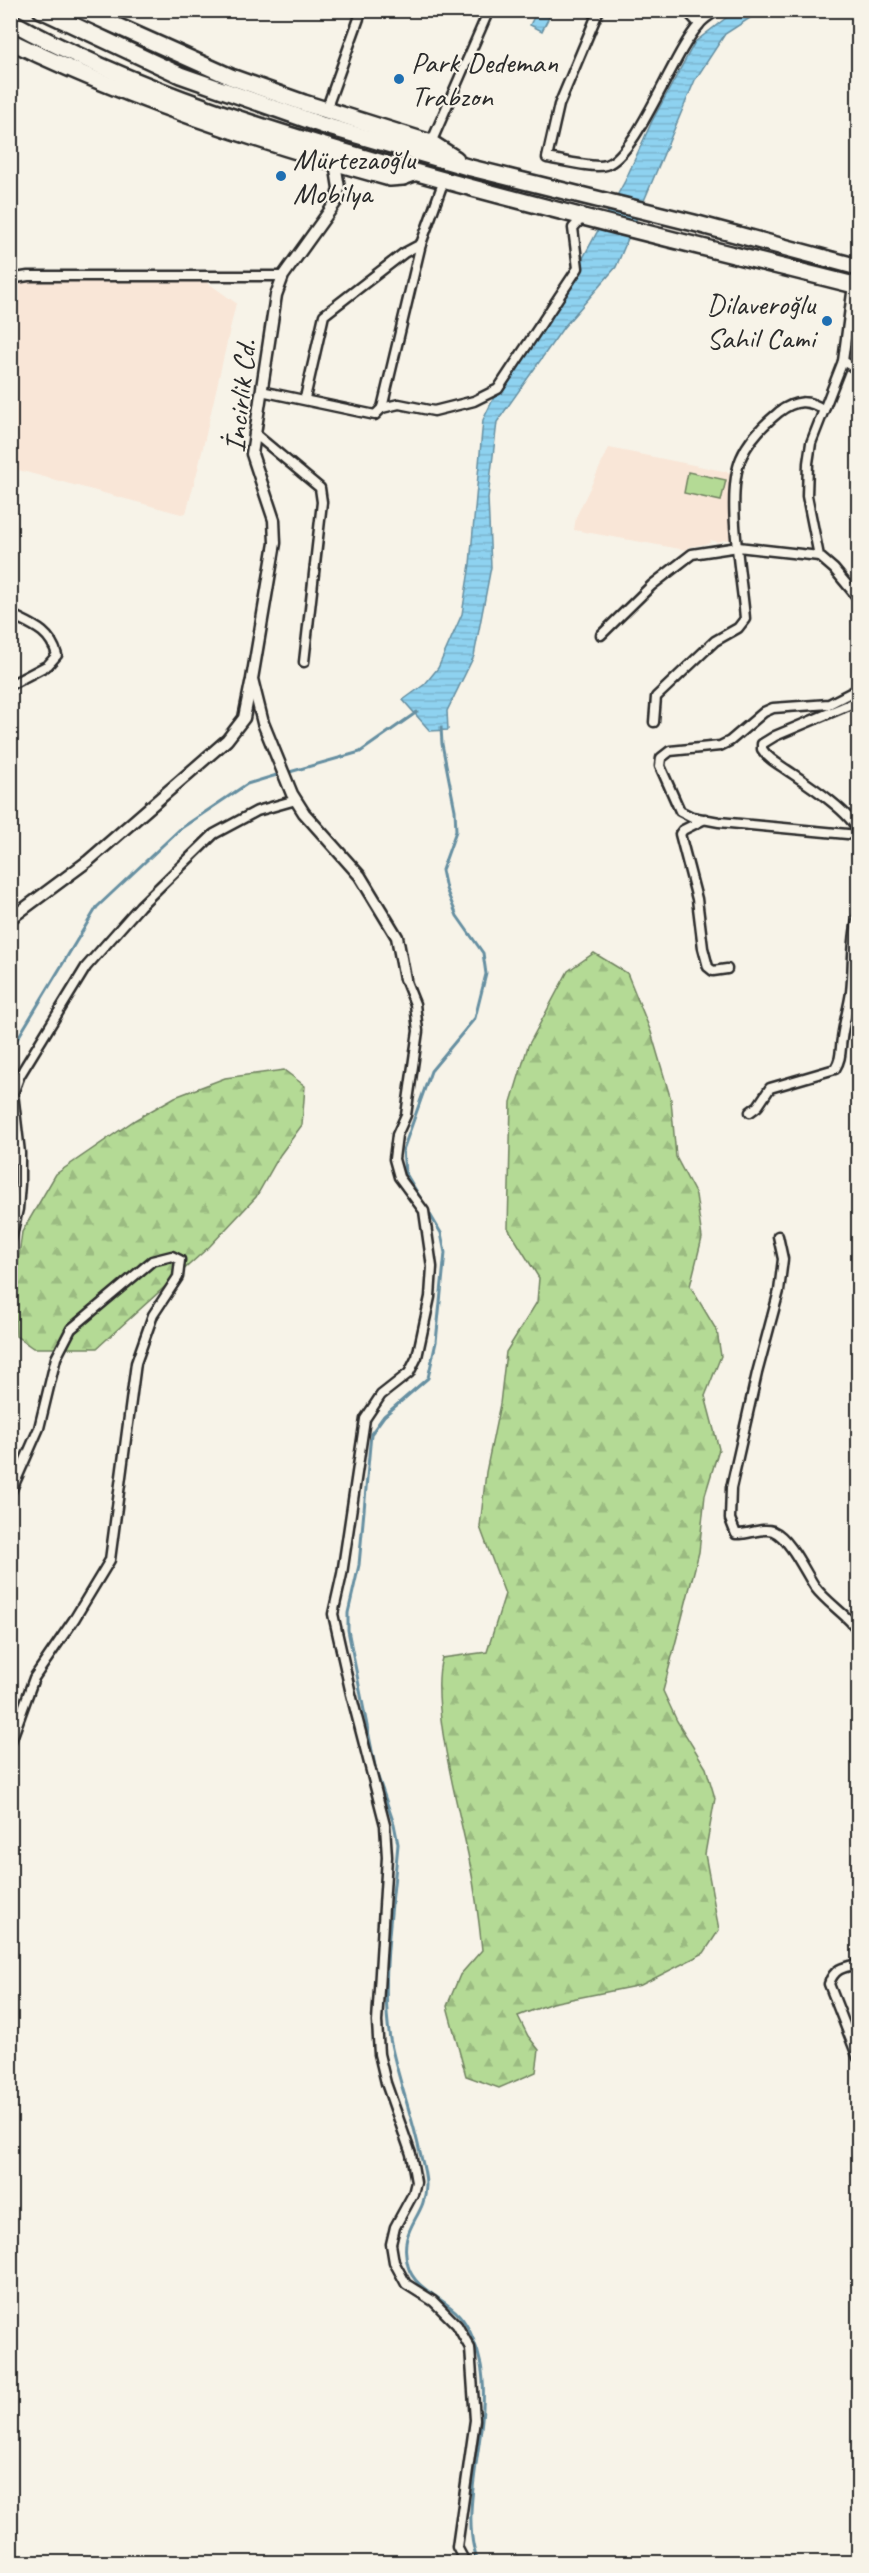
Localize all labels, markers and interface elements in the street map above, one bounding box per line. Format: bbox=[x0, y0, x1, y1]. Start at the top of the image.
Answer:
place label: Park Dedeman Trabzon bbox=[411, 43, 558, 115]
marker: Park Dedeman Trabzon bbox=[392, 72, 406, 86]
place label: Mürtezaoğlu Mobilya bbox=[293, 140, 417, 212]
marker: Mürtezaoğlu Mobilya bbox=[274, 169, 288, 183]
place label: Dilaveroğlu Sahil Cami bbox=[707, 285, 818, 357]
marker: Dilaveroğlu Sahil Cami bbox=[820, 314, 834, 328]
street label: İncirlik Cd. bbox=[215, 338, 265, 454]

